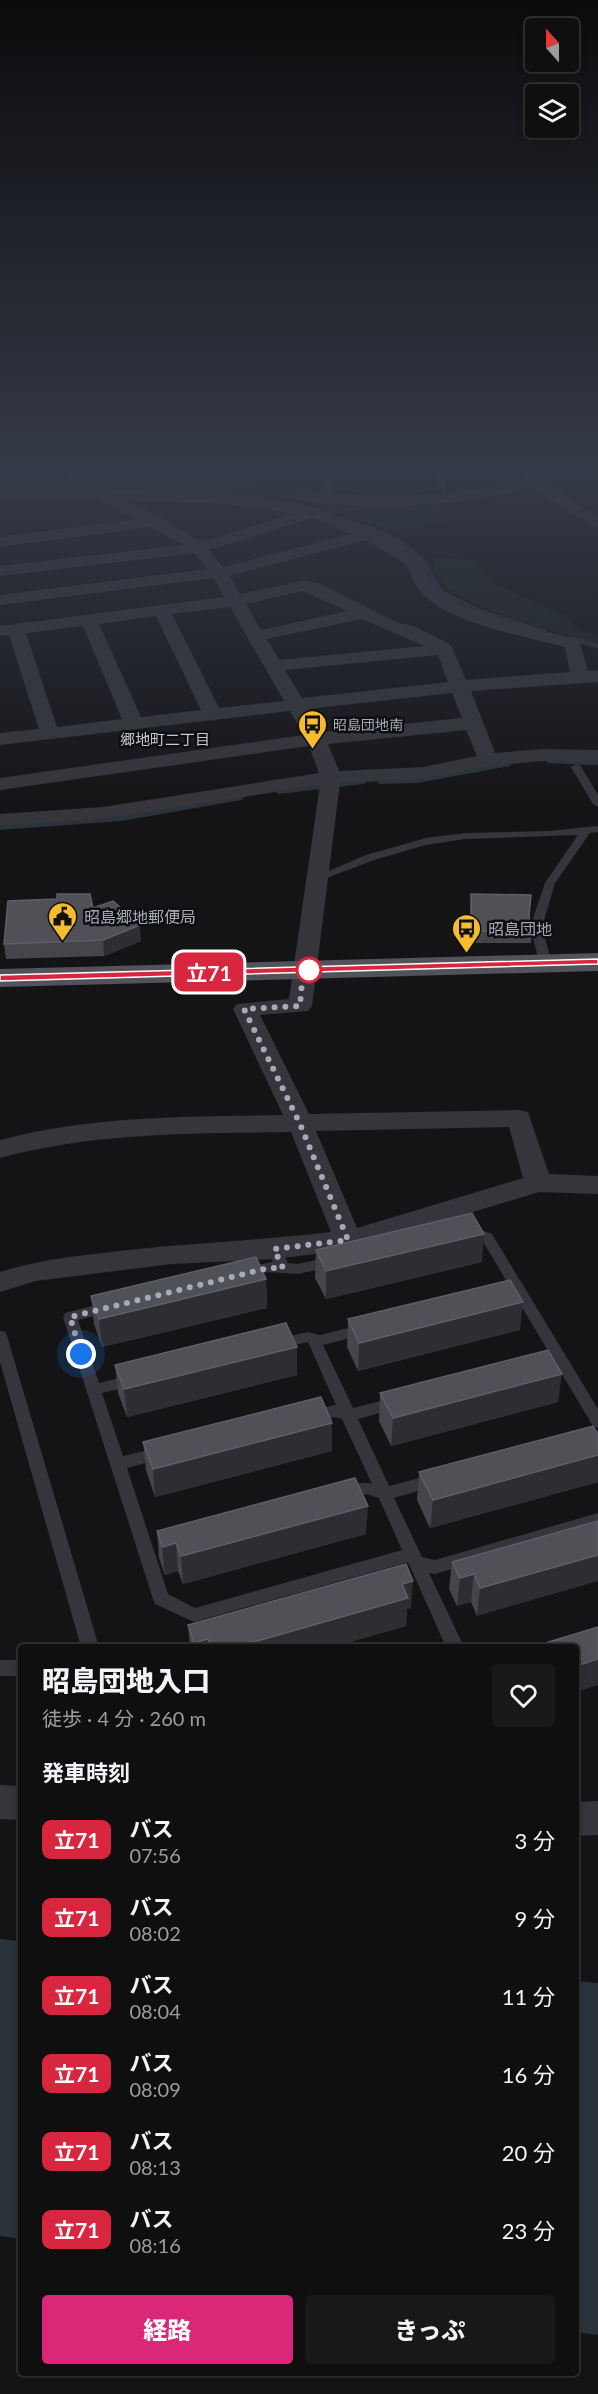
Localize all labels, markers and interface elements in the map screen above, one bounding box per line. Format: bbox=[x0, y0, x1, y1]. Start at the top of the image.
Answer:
north arrow bbox=[525, 18, 579, 72]
map controls bbox=[525, 18, 579, 138]
button: layers bbox=[525, 84, 579, 138]
bus stop icon: 昭島団地南 bbox=[296, 708, 328, 750]
place label: 昭島団地南 bbox=[333, 716, 403, 733]
district label: 郷地町二丁目 bbox=[120, 730, 210, 748]
public building icon: 昭島郷地郵便局 bbox=[47, 900, 79, 942]
place label: 昭島郷地郵便局 bbox=[84, 907, 196, 926]
bus stop icon: 昭島団地 bbox=[451, 912, 483, 954]
place label: 昭島団地 bbox=[488, 919, 552, 938]
line badge: 立71 bbox=[174, 952, 244, 992]
unlabelled marker bbox=[296, 957, 322, 983]
text: 立71 bbox=[186, 960, 232, 985]
your location bbox=[66, 1339, 96, 1369]
text: 昭島団地入口 bbox=[42, 1663, 210, 1697]
button: heart bbox=[492, 1664, 555, 1727]
text: 徒歩 · 4 分 · 260 m bbox=[42, 1706, 206, 1730]
text: 発車時刻 bbox=[42, 1759, 130, 1786]
text: バス bbox=[129, 1815, 173, 1842]
text: 立71 bbox=[54, 1827, 99, 1852]
text: 3 分 bbox=[515, 1827, 555, 1854]
text: 07:56 bbox=[129, 1843, 181, 1867]
text: バス bbox=[129, 1893, 173, 1920]
text: 立71 bbox=[54, 1905, 99, 1930]
text: 9 分 bbox=[515, 1905, 555, 1932]
text: 08:02 bbox=[129, 1921, 181, 1945]
text: バス bbox=[129, 1971, 173, 1998]
text: 立71 bbox=[54, 1983, 99, 2008]
text: 11 分 bbox=[502, 1983, 555, 2010]
text: 08:04 bbox=[129, 1999, 181, 2023]
text: バス bbox=[129, 2049, 173, 2076]
text: 立71 bbox=[54, 2061, 99, 2086]
text: 16 分 bbox=[502, 2061, 555, 2088]
text: 08:09 bbox=[129, 2077, 181, 2101]
text: バス bbox=[129, 2127, 173, 2154]
text: 立71 bbox=[54, 2139, 99, 2164]
text: 20 分 bbox=[502, 2139, 555, 2166]
text: 08:13 bbox=[129, 2155, 181, 2179]
text: バス bbox=[129, 2205, 173, 2232]
text: 立71 bbox=[54, 2217, 99, 2242]
text: 23 分 bbox=[502, 2217, 555, 2244]
text: 08:16 bbox=[129, 2233, 181, 2257]
button: 経路 bbox=[42, 2295, 293, 2364]
button: きっぷ bbox=[305, 2295, 555, 2364]

